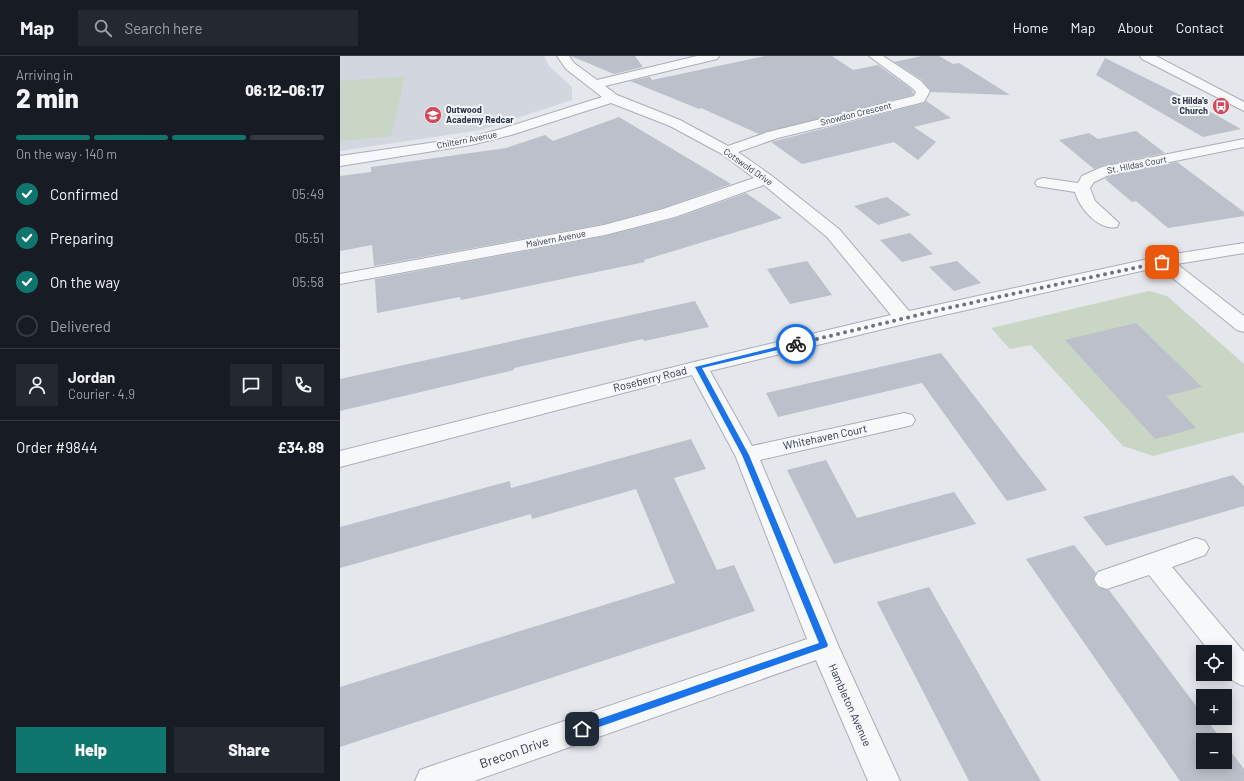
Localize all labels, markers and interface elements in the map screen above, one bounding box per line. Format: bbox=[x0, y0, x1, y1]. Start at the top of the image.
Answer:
search box bbox=[78, 10, 358, 46]
text: Map bbox=[20, 16, 54, 39]
icon: search bbox=[92, 17, 114, 39]
text: Search here bbox=[124, 19, 202, 37]
text: Home bbox=[1013, 19, 1049, 36]
text: Map bbox=[1071, 19, 1095, 36]
text: About bbox=[1117, 19, 1154, 36]
text: Contact bbox=[1176, 19, 1224, 36]
text: Arriving in bbox=[16, 67, 73, 83]
text: 06:12–06:17 bbox=[245, 81, 324, 99]
text: 2 min bbox=[16, 82, 79, 113]
place label: St Hilda's Church bbox=[1172, 95, 1208, 116]
bus stop icon: St Hilda's Church bbox=[1211, 96, 1231, 116]
street label: Snowdon Crescent bbox=[819, 99, 893, 128]
place label: Outwood Academy Redcar bbox=[446, 104, 514, 125]
school or university icon: Outwood Academy Redcar bbox=[423, 105, 443, 125]
street label: Chiltern Avenue bbox=[436, 128, 498, 151]
text: On the way · 140 m bbox=[16, 146, 117, 162]
street label: Cotswold Drive bbox=[721, 146, 775, 188]
street label: St. Hildas Court bbox=[1106, 153, 1168, 176]
icon: check bbox=[16, 183, 38, 205]
text: Confirmed bbox=[50, 185, 118, 203]
text: 05:49 bbox=[292, 186, 324, 202]
icon: check bbox=[16, 227, 38, 249]
street label: Malvern Avenue bbox=[525, 227, 587, 250]
text: Preparing bbox=[50, 229, 114, 247]
text: 05:51 bbox=[295, 230, 324, 246]
pin bbox=[1145, 245, 1179, 279]
icon: bag bbox=[1151, 251, 1173, 273]
icon: check bbox=[16, 271, 38, 293]
text: On the way bbox=[50, 273, 120, 291]
text: 05:58 bbox=[292, 274, 324, 290]
text: Delivered bbox=[50, 317, 111, 335]
courier bbox=[776, 324, 816, 364]
icon: bike bbox=[785, 333, 807, 355]
street label: Roseberry Road bbox=[612, 363, 688, 394]
button: person bbox=[16, 364, 58, 406]
button: chat bbox=[230, 364, 272, 406]
button: phone bbox=[282, 364, 324, 406]
text: Jordan bbox=[68, 368, 115, 386]
text: Courier · 4.9 bbox=[68, 386, 135, 402]
street label: Whitehaven Court bbox=[782, 421, 868, 452]
text: Order #9844 bbox=[16, 438, 97, 456]
text: £34.89 bbox=[277, 438, 324, 456]
map controls bbox=[1196, 645, 1232, 769]
button: locate bbox=[1196, 645, 1232, 681]
street label: Hambleton Avenue bbox=[826, 661, 875, 748]
button: + bbox=[1196, 689, 1232, 725]
pin bbox=[565, 712, 599, 746]
icon: home bbox=[571, 718, 593, 740]
button: Help bbox=[16, 727, 166, 773]
button: Share bbox=[174, 727, 324, 773]
street label: Brecon Drive bbox=[477, 733, 551, 771]
button: − bbox=[1196, 733, 1232, 769]

